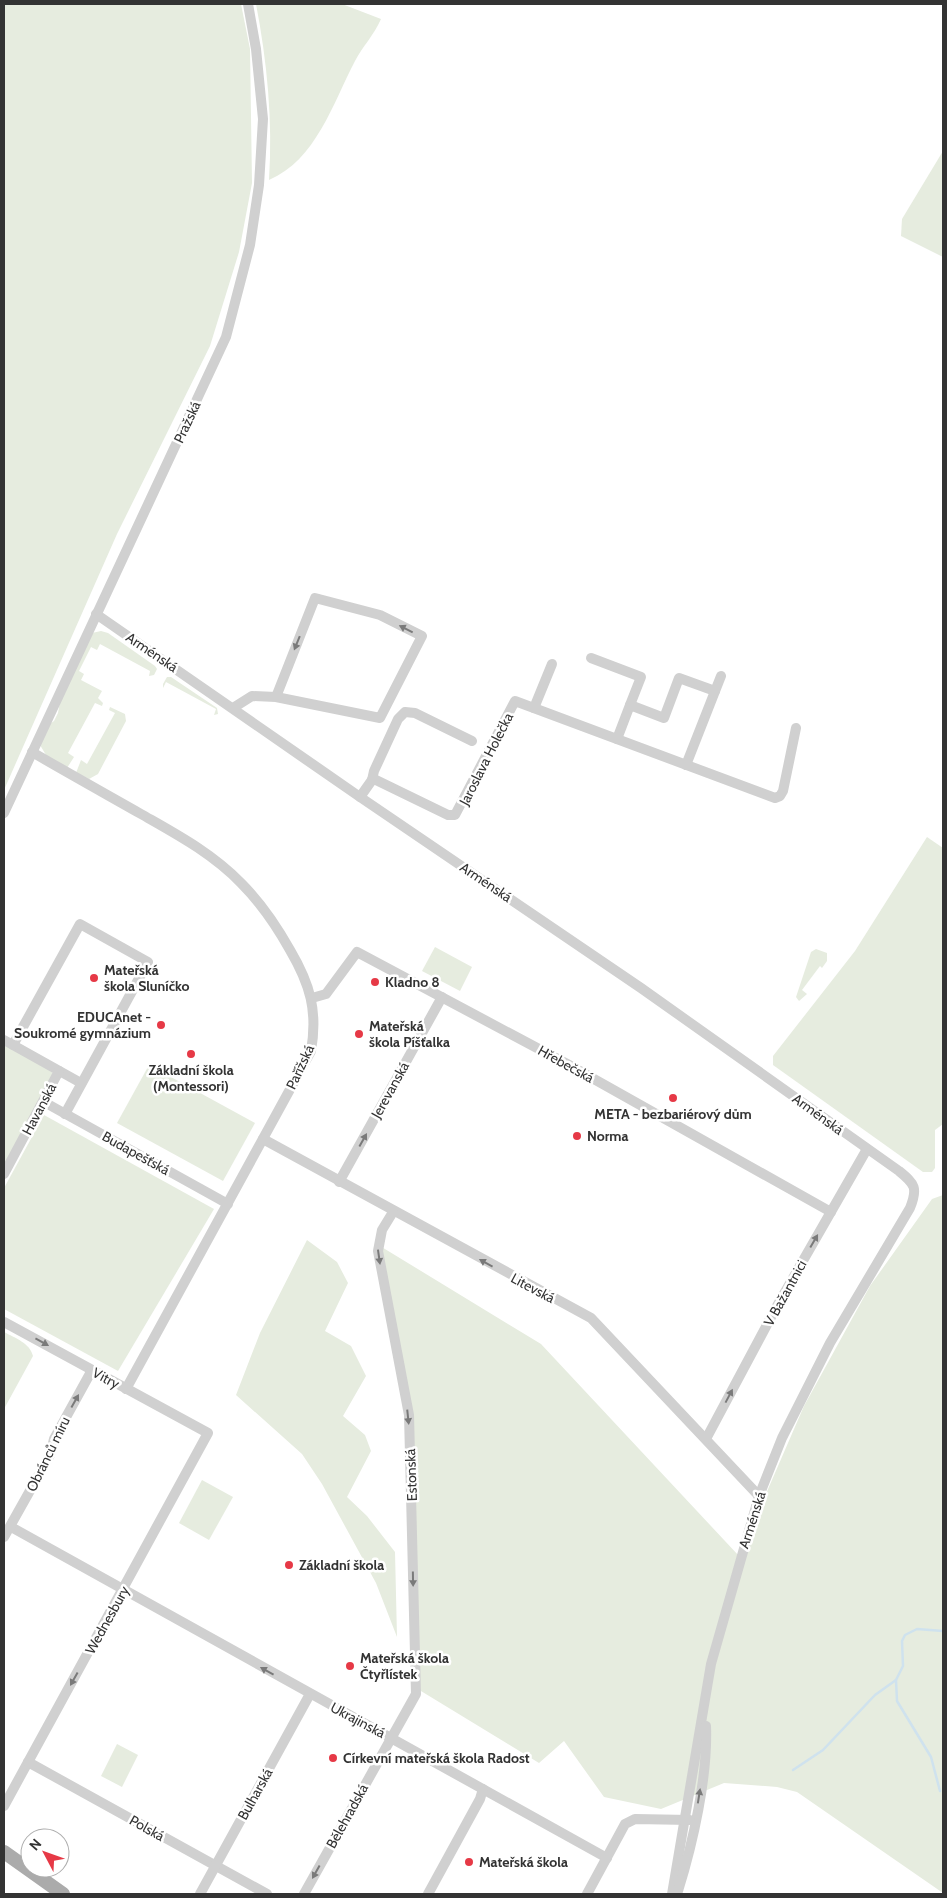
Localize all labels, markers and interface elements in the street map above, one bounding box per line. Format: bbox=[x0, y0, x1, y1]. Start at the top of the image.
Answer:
street label: Pražská bbox=[169, 398, 205, 446]
one-way arrow bbox=[399, 625, 414, 633]
street label: Arménská bbox=[122, 628, 182, 676]
one-way arrow bbox=[293, 636, 301, 651]
street label: Jaroslava Holečka bbox=[455, 709, 517, 809]
street label: Arménská bbox=[456, 858, 516, 906]
place label: Mateřská škola Sluníčko bbox=[104, 961, 190, 995]
marker: Mateřská škola Sluníčko bbox=[88, 972, 100, 984]
place label: Kladno 8 bbox=[385, 973, 440, 991]
marker: Kladno 8 bbox=[369, 976, 381, 988]
place label: EDUCAnet - Soukromé gymnázium bbox=[14, 1008, 151, 1042]
place label: Mateřská škola Píšťalka bbox=[369, 1017, 450, 1051]
marker: EDUCAnet - Soukromé gymnázium bbox=[155, 1019, 167, 1031]
marker: Mateřská škola Píšťalka bbox=[353, 1028, 365, 1040]
street label: Hřebečská bbox=[535, 1041, 597, 1087]
street label: Pařížská bbox=[282, 1042, 318, 1092]
marker: Základní škola (Montessori) bbox=[185, 1048, 197, 1060]
street label: Jerevanská bbox=[367, 1058, 413, 1122]
place label: Základní škola (Montessori) bbox=[148, 1061, 234, 1095]
street label: Havanská bbox=[18, 1080, 60, 1138]
street label: Arménská bbox=[789, 1089, 847, 1139]
marker: META - bezbariérový dům bbox=[667, 1092, 679, 1104]
place label: META - bezbariérový dům bbox=[594, 1105, 752, 1123]
street label: Budapešťská bbox=[99, 1127, 173, 1179]
place label: Norma bbox=[587, 1127, 628, 1145]
marker: Norma bbox=[571, 1130, 583, 1142]
one-way arrow bbox=[358, 1133, 367, 1146]
one-way arrow bbox=[810, 1234, 819, 1248]
one-way arrow bbox=[375, 1250, 383, 1266]
street label: V Bažantnici bbox=[760, 1257, 810, 1329]
one-way arrow bbox=[479, 1258, 493, 1267]
street label: Litevská bbox=[508, 1269, 558, 1307]
one-way arrow bbox=[34, 1338, 49, 1346]
street label: Vitry bbox=[89, 1363, 123, 1393]
one-way arrow bbox=[725, 1388, 733, 1403]
one-way arrow bbox=[70, 1395, 79, 1408]
one-way arrow bbox=[404, 1409, 412, 1425]
street label: Obránců míru bbox=[22, 1414, 74, 1494]
street label: Estonská bbox=[401, 1448, 421, 1501]
street label: Arménská bbox=[734, 1489, 770, 1551]
place label: Základní škola bbox=[299, 1556, 384, 1574]
marker: Základní škola bbox=[283, 1559, 295, 1571]
one-way arrow bbox=[409, 1572, 417, 1588]
street label: Wednesbury bbox=[81, 1583, 133, 1657]
place label: Mateřská škola Čtyřlístek bbox=[360, 1649, 449, 1683]
marker: Mateřská škola Čtyřlístek bbox=[344, 1660, 356, 1672]
one-way arrow bbox=[260, 1666, 274, 1675]
one-way arrow bbox=[69, 1673, 78, 1686]
street label: Ukrajinská bbox=[327, 1698, 389, 1742]
place label: Církevní mateřská škola Radost bbox=[343, 1749, 530, 1767]
marker: Církevní mateřská škola Radost bbox=[327, 1752, 339, 1764]
street label: Bulharská bbox=[233, 1765, 277, 1823]
street label: Bělehradská bbox=[322, 1780, 372, 1851]
one-way arrow bbox=[695, 1787, 703, 1803]
street label: Polská bbox=[126, 1811, 168, 1845]
north arrow bbox=[20, 1828, 70, 1878]
text: N bbox=[25, 1835, 45, 1854]
place label: Mateřská škola bbox=[479, 1853, 568, 1871]
marker: Mateřská škola bbox=[463, 1856, 475, 1868]
one-way arrow bbox=[312, 1865, 321, 1879]

